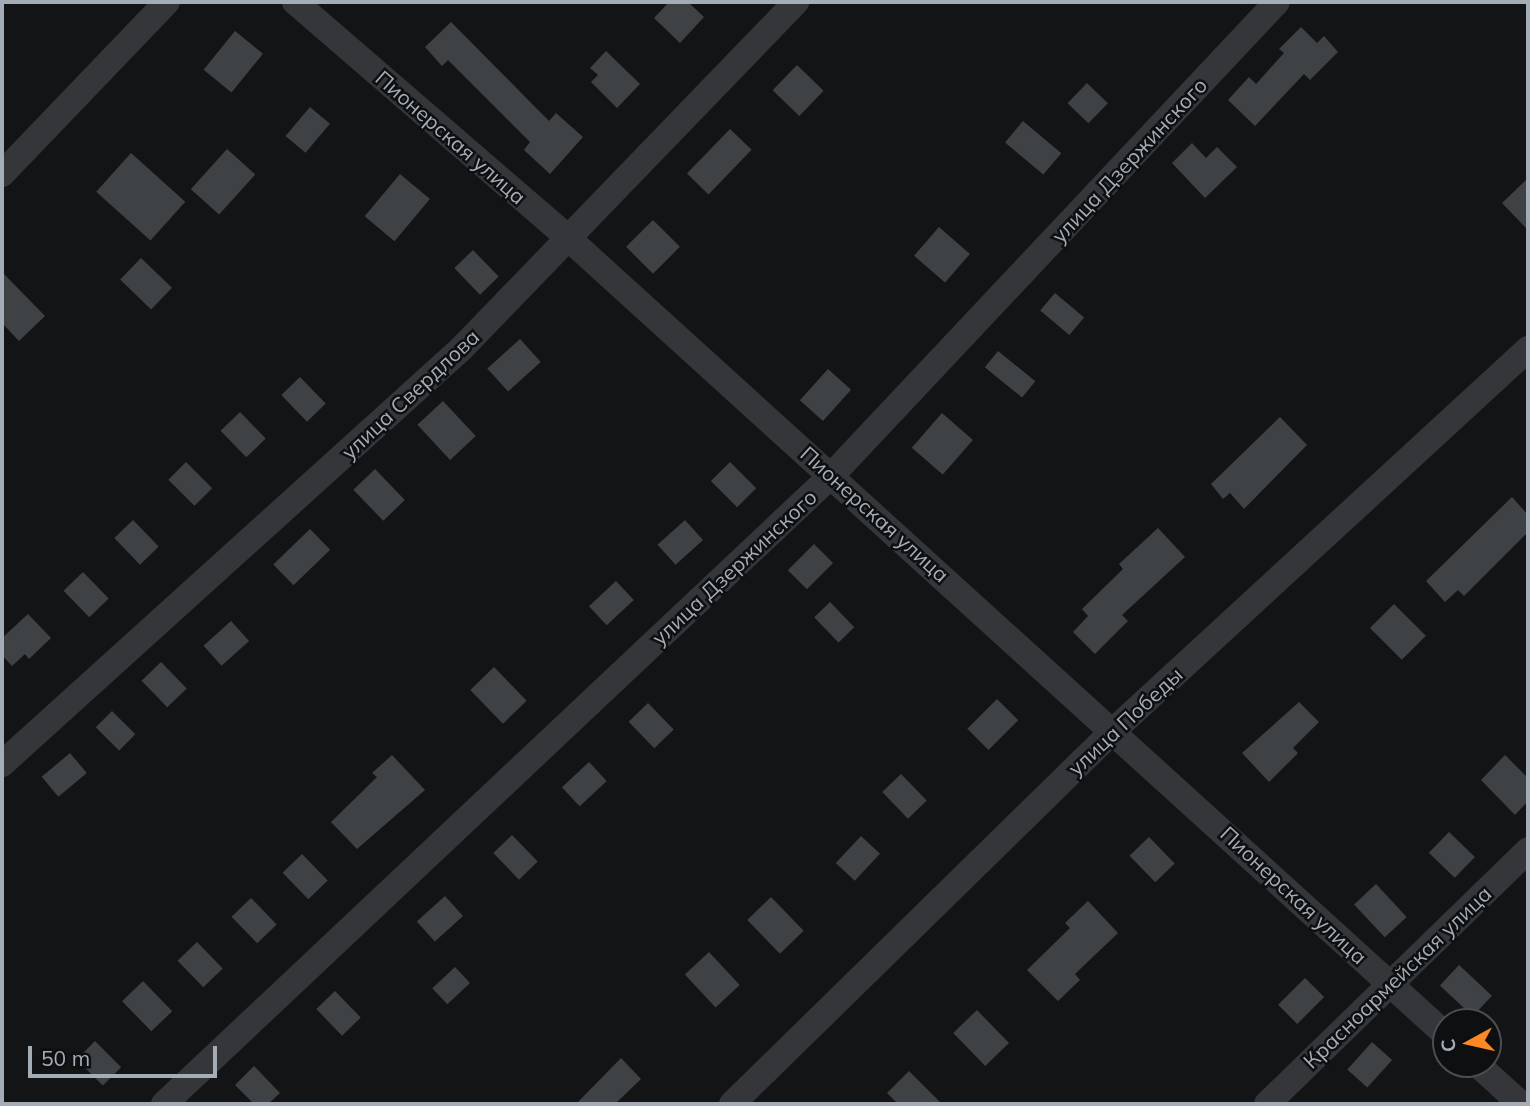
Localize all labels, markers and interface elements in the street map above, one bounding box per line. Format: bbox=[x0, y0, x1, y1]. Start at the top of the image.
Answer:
street label: Пионерская улица bbox=[371, 65, 531, 209]
street label: улица Дзержинского bbox=[1046, 72, 1212, 248]
street label: улица Свердлова bbox=[336, 324, 484, 464]
street label: Пионерская улица bbox=[796, 441, 954, 587]
street label: улица Дзержинского bbox=[646, 484, 822, 650]
street label: улица Победы bbox=[1063, 662, 1187, 780]
street label: Пионерская улица bbox=[1216, 821, 1372, 969]
street label: Красноармейская улица bbox=[1298, 881, 1496, 1073]
north arrow bbox=[1432, 1008, 1502, 1078]
scale bar bbox=[32, 1032, 220, 1076]
text: С bbox=[1435, 1038, 1461, 1054]
text: 50 m bbox=[41, 1045, 90, 1071]

